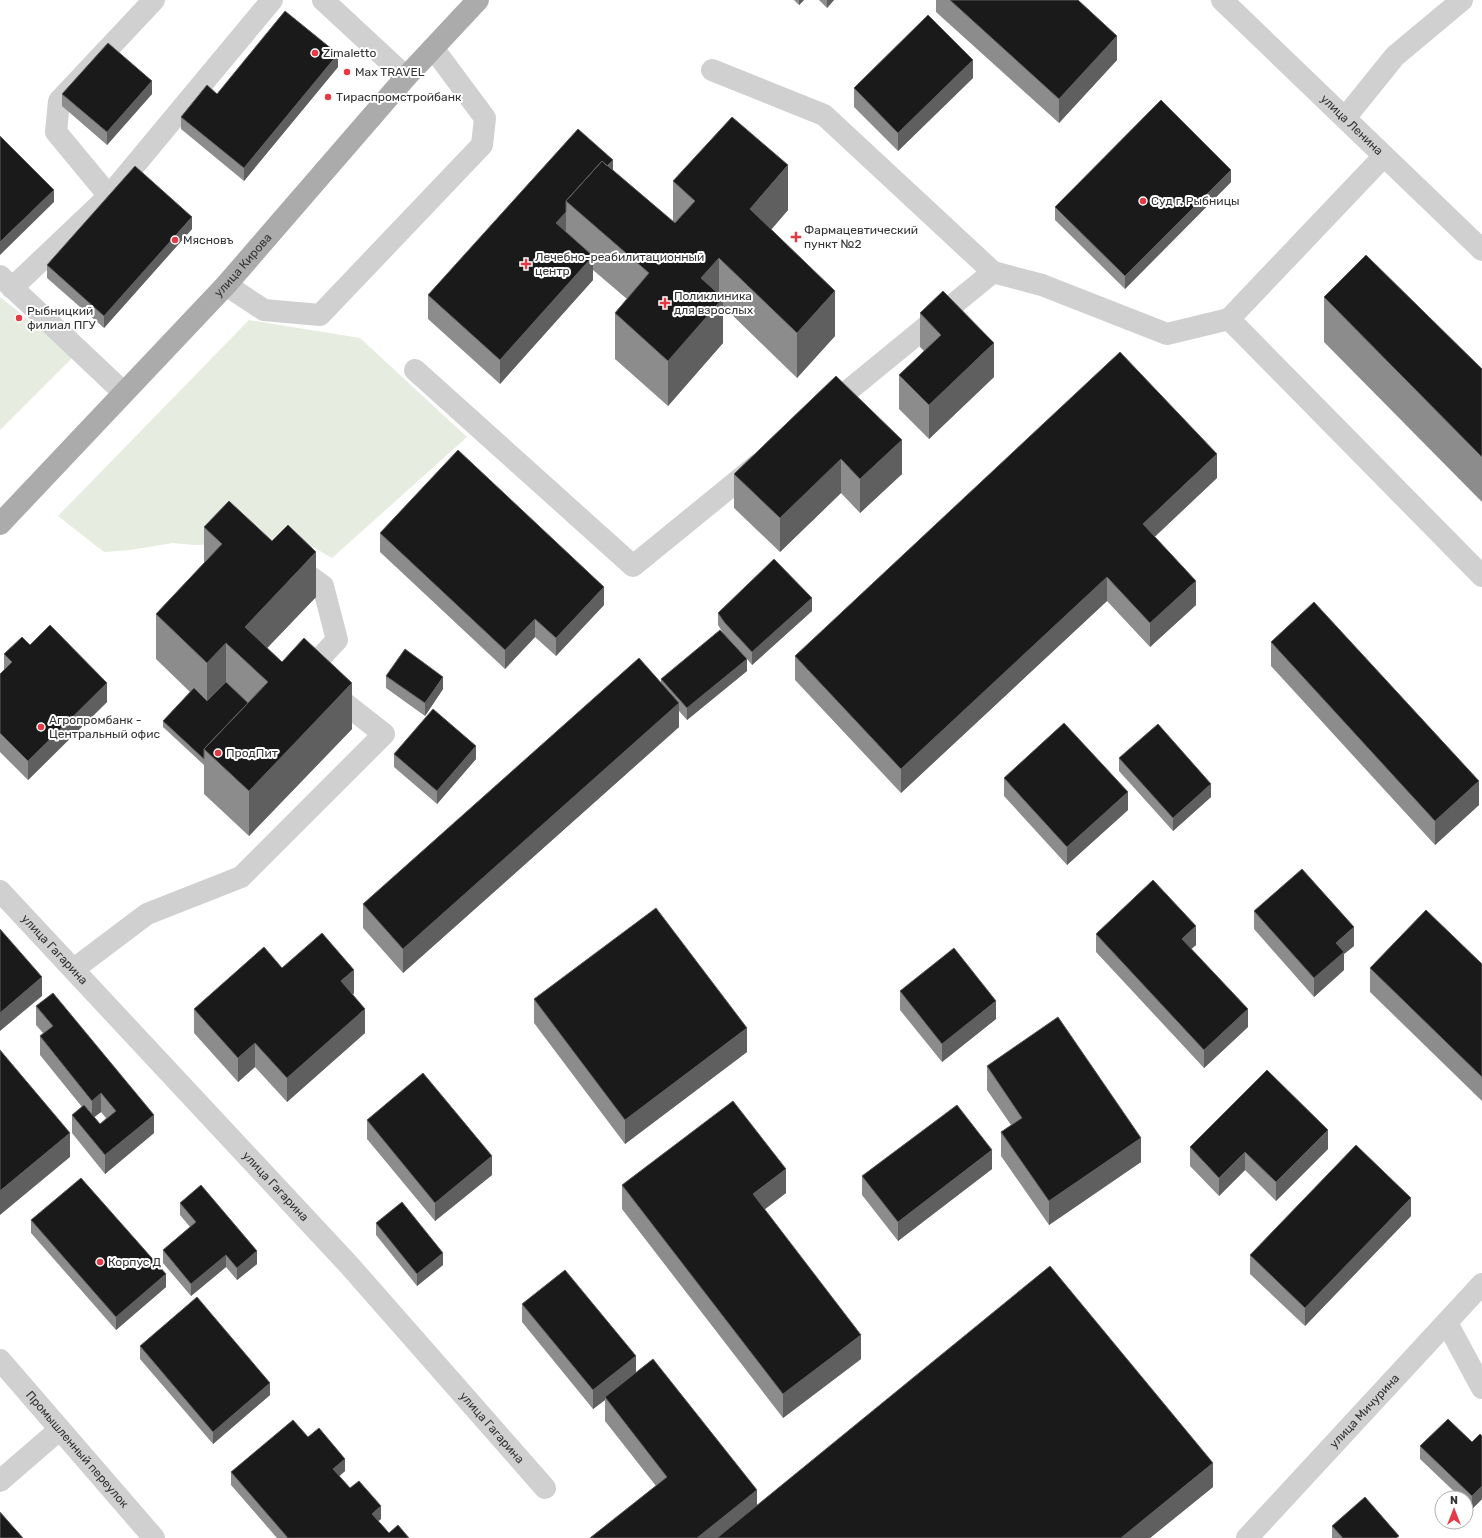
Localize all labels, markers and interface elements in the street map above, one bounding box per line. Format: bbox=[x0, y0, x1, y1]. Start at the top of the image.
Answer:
place label: Zimaletto bbox=[323, 46, 376, 60]
marker: Zimaletto bbox=[310, 48, 320, 58]
place label: Max TRAVEL bbox=[355, 65, 425, 79]
marker: Max TRAVEL bbox=[342, 67, 352, 77]
place label: Тираспромстройбанк bbox=[336, 90, 462, 104]
marker: Тираспромстройбанк bbox=[323, 92, 333, 102]
street label: улица Ленина bbox=[1318, 92, 1386, 158]
place label: Суд г. Рыбницы bbox=[1151, 194, 1240, 208]
marker: Суд г. Рыбницы bbox=[1138, 196, 1148, 206]
place label: Фармацевтический пункт №2 bbox=[804, 223, 918, 251]
street label: улица Кирова bbox=[211, 230, 274, 300]
marker: Фармацевтический пункт №2 bbox=[791, 232, 801, 242]
place label: Мясновъ bbox=[183, 233, 234, 247]
marker: Мясновъ bbox=[170, 235, 180, 245]
place label: Лечебно-реабилитационный центр bbox=[535, 250, 704, 278]
marker: Лечебно-реабилитационный центр bbox=[520, 258, 532, 270]
place label: Поликлиника для взрослых bbox=[674, 289, 754, 317]
marker: Поликлиника для взрослых bbox=[659, 297, 671, 309]
place label: Рыбницкий филиал ПГУ bbox=[27, 304, 97, 332]
marker: Рыбницкий филиал ПГУ bbox=[14, 313, 24, 323]
place label: Агропромбанк - Центральный офис bbox=[49, 713, 161, 741]
marker: Агропромбанк - Центральный офис bbox=[36, 722, 46, 732]
place label: ПродПит bbox=[226, 746, 278, 760]
marker: ПродПит bbox=[213, 748, 223, 758]
street label: улица Гагарина bbox=[19, 912, 91, 987]
street label: улица Гагарина bbox=[240, 1148, 312, 1224]
place label: Корпус Д bbox=[108, 1255, 161, 1269]
marker: Корпус Д bbox=[95, 1257, 105, 1267]
street label: улица Мичурина bbox=[1327, 1371, 1402, 1451]
street label: Промышленный переулок bbox=[23, 1388, 132, 1511]
street label: улица Гагарина bbox=[457, 1389, 527, 1466]
north arrow bbox=[1434, 1490, 1474, 1530]
text: N bbox=[1450, 1494, 1458, 1507]

